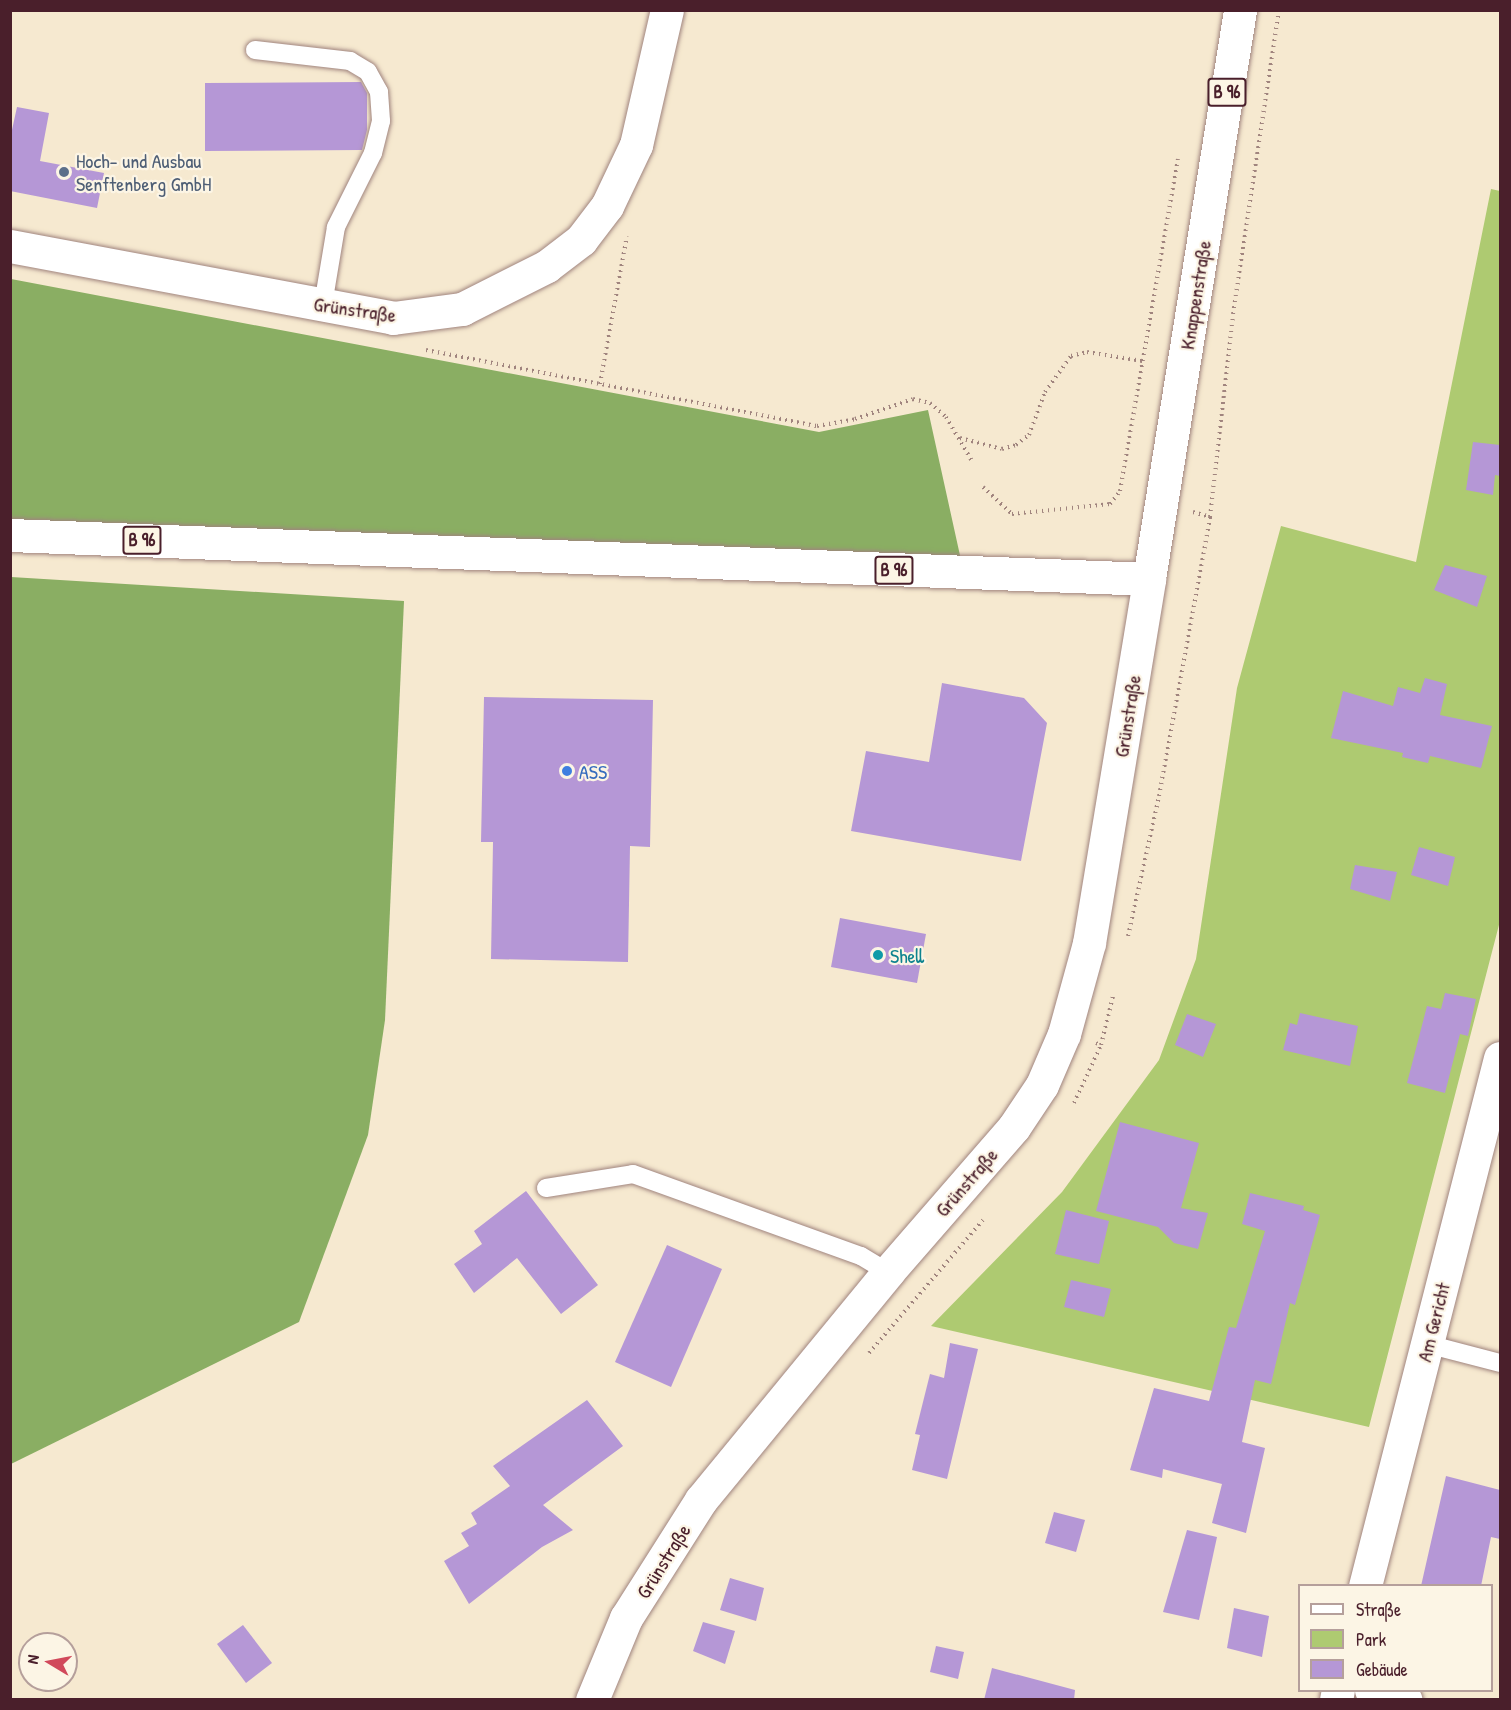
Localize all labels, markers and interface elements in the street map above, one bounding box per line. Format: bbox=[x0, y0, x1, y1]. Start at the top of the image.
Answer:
road number: B 96 bbox=[1206, 77, 1248, 107]
place label: Hoch- und Ausbau Senftenberg GmbH bbox=[76, 148, 211, 195]
marker: Hoch- und Ausbau Senftenberg GmbH bbox=[57, 165, 71, 179]
street label: Knappenstraße bbox=[1175, 239, 1215, 351]
street label: Grünstraße bbox=[312, 291, 398, 327]
road number: B 96 bbox=[121, 525, 163, 555]
road number: B 96 bbox=[873, 555, 915, 585]
street label: Grünstraße bbox=[1109, 673, 1145, 759]
place label: ASS bbox=[579, 759, 607, 783]
marker: ASS bbox=[560, 764, 574, 778]
place label: Shell bbox=[890, 943, 924, 967]
marker: Shell bbox=[871, 948, 885, 962]
street label: Grünstraße bbox=[930, 1143, 1002, 1221]
street label: Am Gericht bbox=[1412, 1280, 1454, 1364]
street label: Grünstraße bbox=[631, 1519, 695, 1603]
legend bbox=[1298, 1584, 1493, 1692]
text: Straße bbox=[1356, 1597, 1401, 1622]
text: Park bbox=[1356, 1627, 1386, 1652]
north arrow bbox=[18, 1632, 78, 1692]
text: N bbox=[21, 1653, 44, 1665]
text: Gebäude bbox=[1356, 1657, 1408, 1682]

